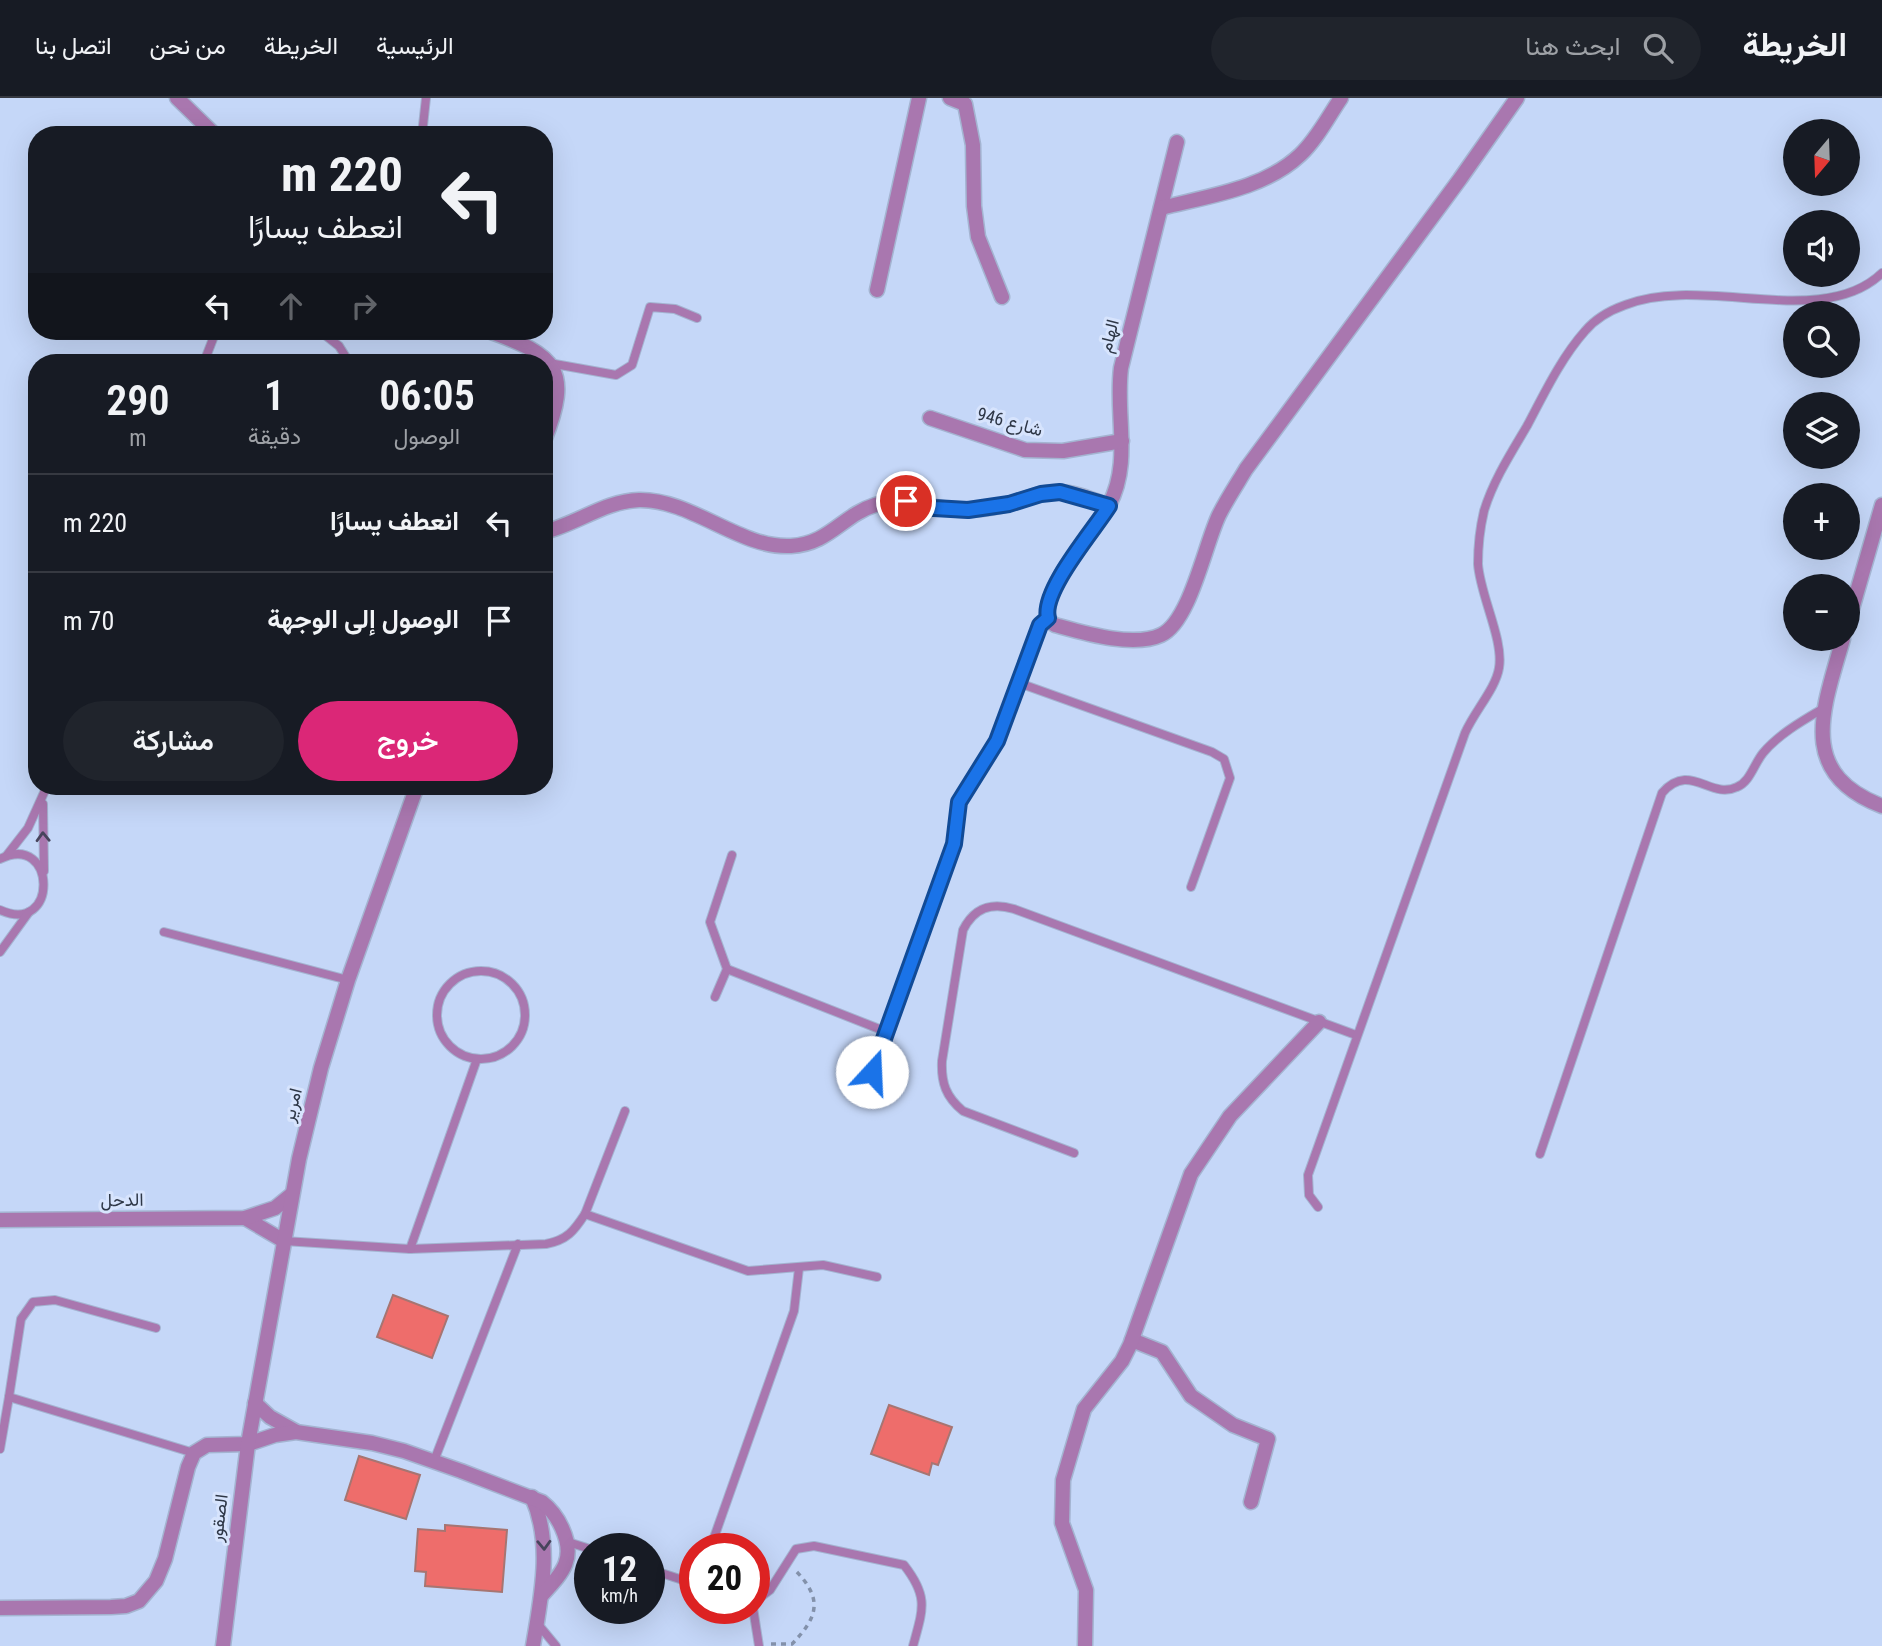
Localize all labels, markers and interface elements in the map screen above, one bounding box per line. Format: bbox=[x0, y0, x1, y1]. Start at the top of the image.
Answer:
search box bbox=[1211, 17, 1701, 80]
text: الخريطة bbox=[1743, 25, 1847, 64]
icon: search bbox=[1639, 29, 1677, 67]
text: ابحث هنا bbox=[1525, 31, 1621, 61]
text: اتصل بنا bbox=[35, 32, 112, 60]
text: من نحن bbox=[150, 32, 226, 60]
text: الخريطة bbox=[264, 32, 338, 60]
text: الرئيسية bbox=[376, 32, 454, 60]
north arrow bbox=[1783, 119, 1860, 196]
map controls bbox=[1783, 119, 1860, 651]
text: 220 m bbox=[281, 146, 403, 203]
icon: left bbox=[427, 154, 518, 245]
text: انعطف يسارًا bbox=[248, 208, 403, 246]
button: sound bbox=[1783, 210, 1860, 287]
icon: left bbox=[199, 287, 237, 325]
icon: ahead bbox=[272, 287, 310, 325]
icon: right bbox=[345, 287, 383, 325]
button: search bbox=[1783, 301, 1860, 378]
street label: الهام bbox=[1094, 317, 1125, 355]
text: 1 bbox=[264, 371, 285, 420]
text: 06:05 bbox=[379, 371, 475, 420]
text: 290 bbox=[106, 376, 170, 425]
button: layers bbox=[1783, 392, 1860, 469]
street label: شارع 946 bbox=[975, 403, 1045, 442]
text: دقيقة bbox=[248, 423, 301, 450]
text: الوصول bbox=[394, 423, 460, 450]
text: m bbox=[129, 425, 147, 452]
pin bbox=[876, 471, 936, 531]
icon: arrive bbox=[887, 482, 925, 520]
button: + bbox=[1783, 483, 1860, 560]
icon: left bbox=[480, 504, 518, 542]
text: انعطف يسارًا bbox=[330, 506, 459, 536]
text: 220 m bbox=[63, 508, 127, 538]
button: − bbox=[1783, 574, 1860, 651]
icon: arrive bbox=[480, 602, 518, 640]
text: الوصول إلى الوجهة bbox=[267, 604, 459, 634]
text: 70 m bbox=[63, 606, 114, 636]
button: مشاركة bbox=[63, 701, 284, 781]
button: خروج bbox=[298, 701, 518, 781]
one-way arrow bbox=[35, 832, 50, 843]
position arrow bbox=[835, 1035, 909, 1109]
street label: امرير bbox=[277, 1086, 307, 1125]
street label: الدحل bbox=[100, 1189, 144, 1211]
street label: الصقور bbox=[205, 1493, 233, 1544]
speed limit sign: 20 bbox=[679, 1533, 770, 1624]
one-way arrow bbox=[536, 1540, 551, 1551]
text: 12 bbox=[602, 1549, 637, 1590]
text: km/h bbox=[601, 1585, 638, 1606]

